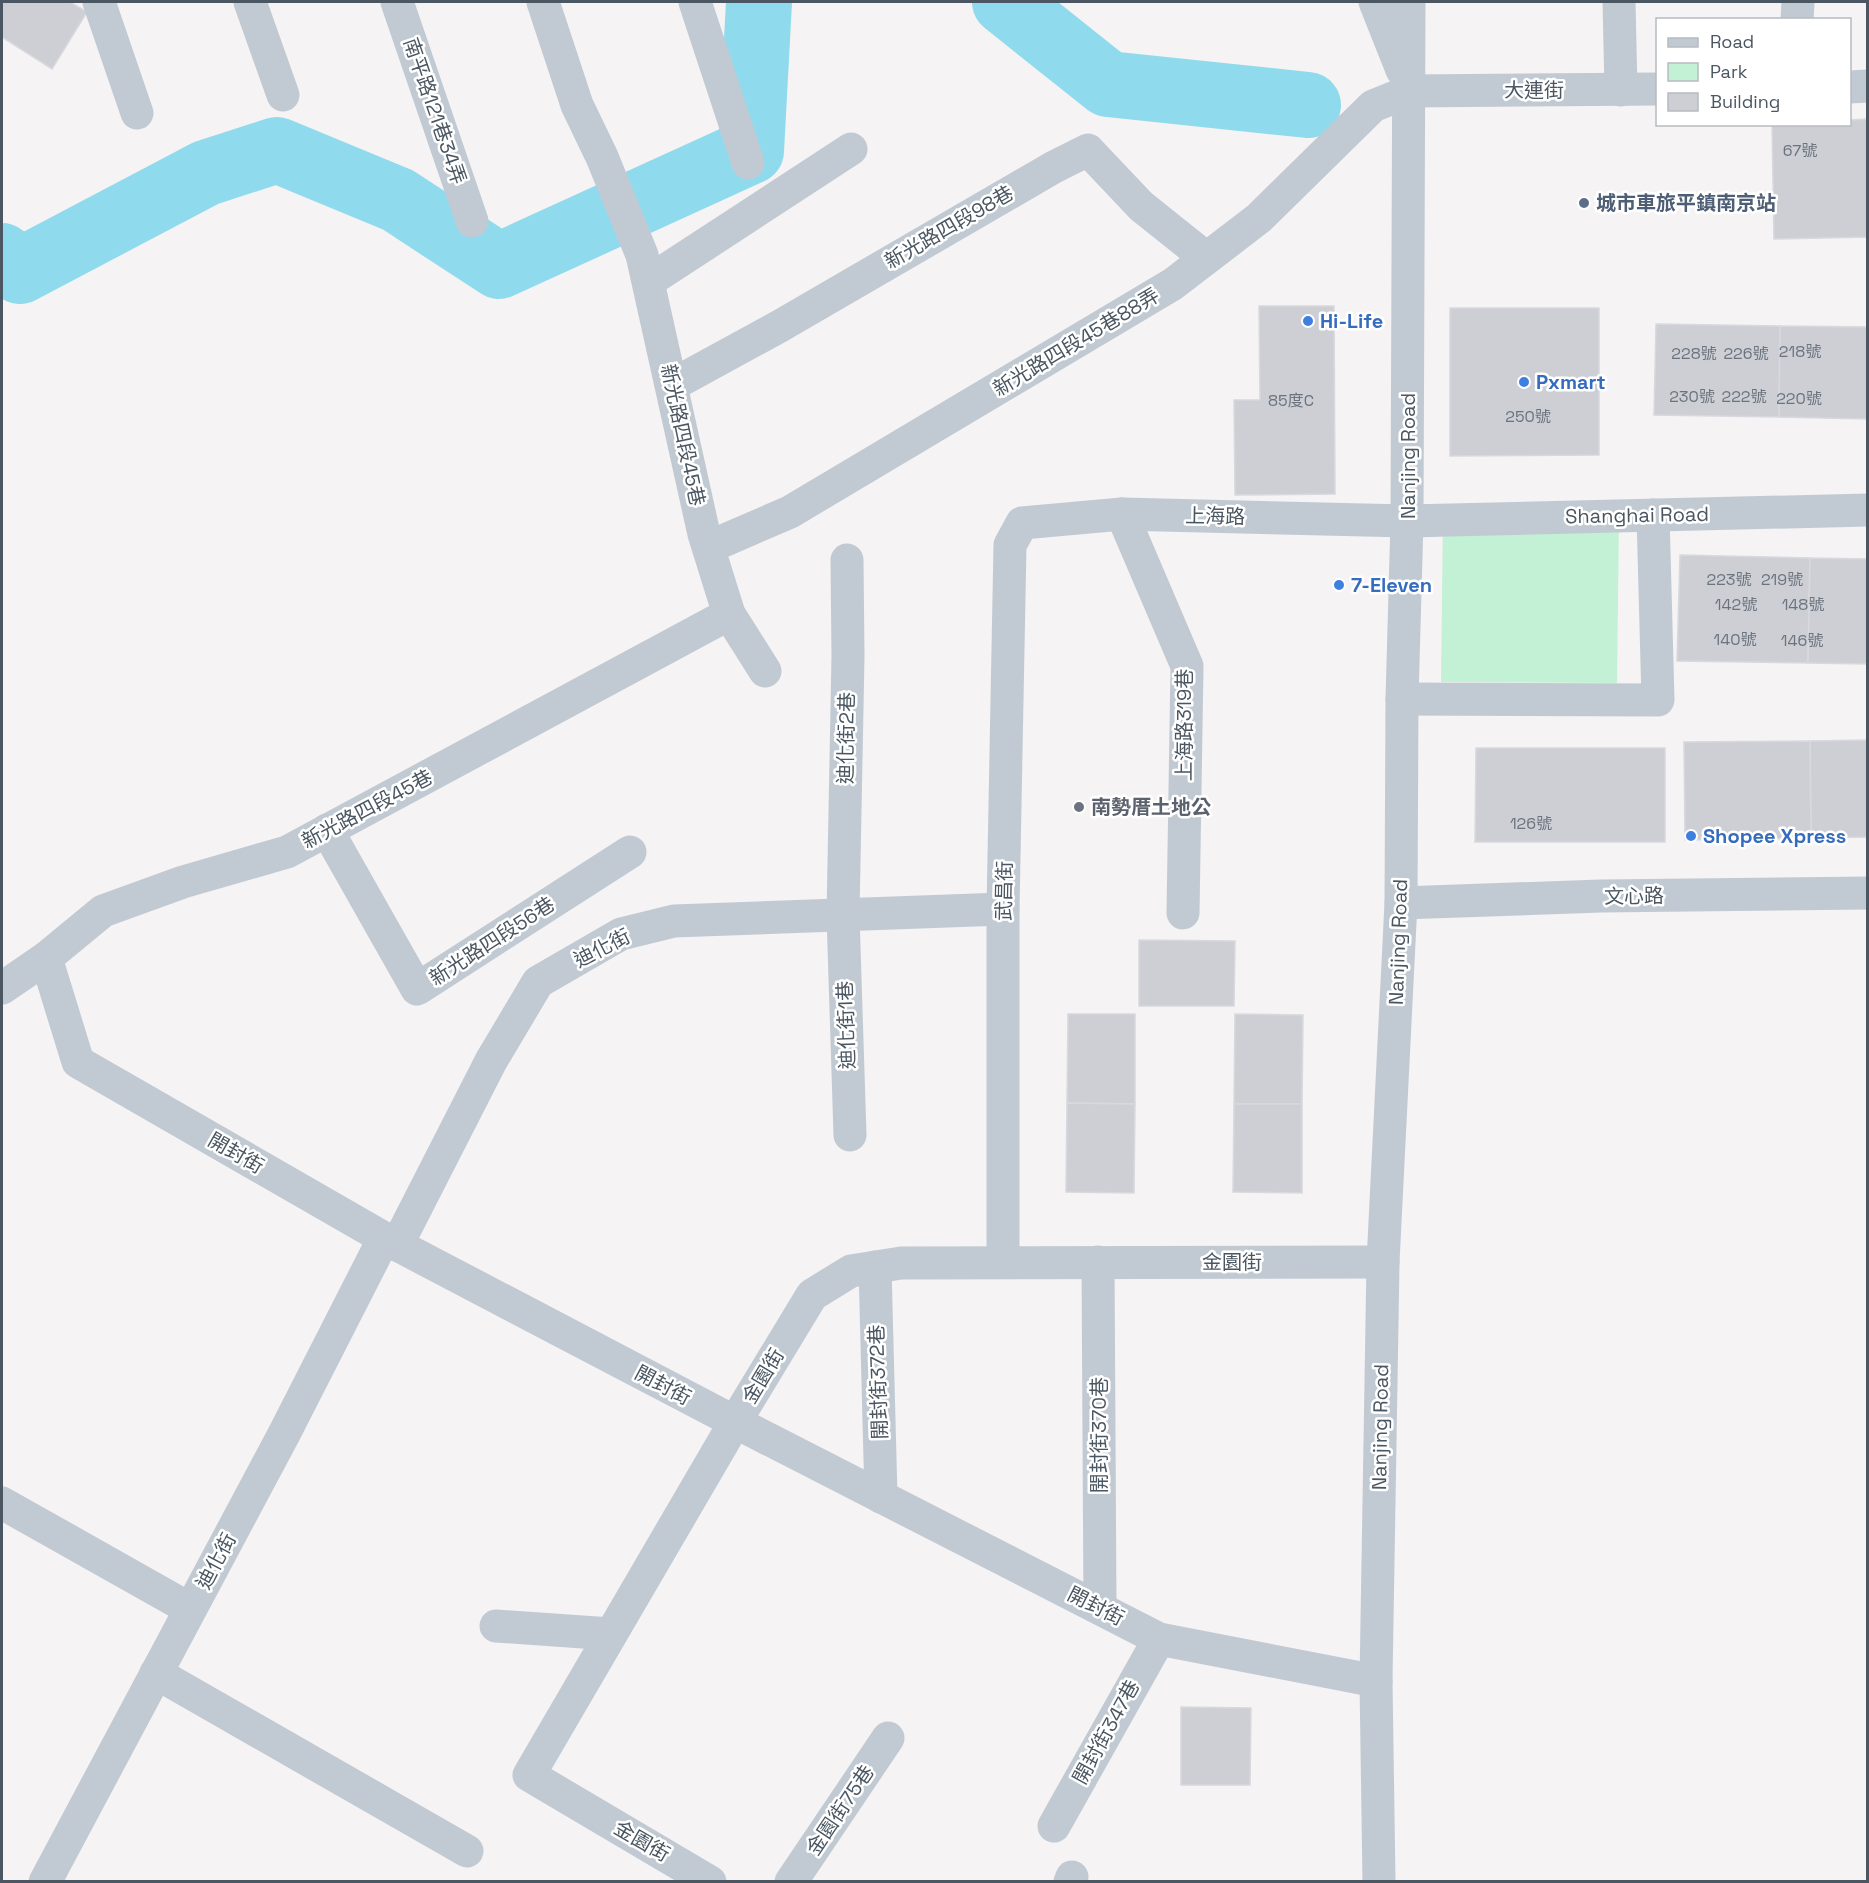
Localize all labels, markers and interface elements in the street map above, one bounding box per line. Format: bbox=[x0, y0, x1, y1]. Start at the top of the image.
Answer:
legend bbox=[1656, 18, 1851, 126]
text: Road bbox=[1710, 30, 1754, 53]
street label: 南平路121巷34弄 bbox=[398, 34, 472, 188]
text: Park bbox=[1710, 60, 1748, 83]
street label: 大連街 bbox=[1504, 77, 1564, 103]
text: Building bbox=[1710, 90, 1780, 113]
house number: 67號 bbox=[1783, 140, 1817, 161]
street label: 新光路四段98巷 bbox=[880, 180, 1018, 274]
place label: 城市車旅平鎮南京站 bbox=[1596, 190, 1776, 216]
marker: 城市車旅平鎮南京站 bbox=[1577, 196, 1591, 210]
street label: 新光路四段45巷88弄 bbox=[988, 282, 1164, 402]
place label: Hi-Life bbox=[1320, 308, 1383, 334]
marker: Hi-Life bbox=[1301, 314, 1315, 328]
house number: 218號 bbox=[1779, 341, 1821, 362]
house number: 228號 bbox=[1671, 343, 1717, 364]
house number: 226號 bbox=[1723, 343, 1769, 364]
street label: 新光路四段45巷 bbox=[655, 362, 711, 508]
place label: Pxmart bbox=[1536, 369, 1606, 395]
marker: Pxmart bbox=[1517, 375, 1531, 389]
house number: 230號 bbox=[1669, 386, 1715, 407]
house number: 222號 bbox=[1722, 386, 1766, 407]
house number: 220號 bbox=[1776, 388, 1822, 409]
house number: 85度C bbox=[1268, 390, 1314, 411]
street label: Nanjing Road bbox=[1395, 393, 1421, 519]
house number: 250號 bbox=[1505, 406, 1551, 427]
street label: Shanghai Road bbox=[1565, 501, 1709, 529]
street label: 上海路 bbox=[1185, 502, 1245, 530]
house number: 223號 bbox=[1707, 569, 1751, 590]
house number: 219號 bbox=[1761, 569, 1803, 590]
place label: 7-Eleven bbox=[1351, 572, 1432, 598]
marker: 7-Eleven bbox=[1332, 578, 1346, 592]
house number: 142號 bbox=[1715, 594, 1757, 615]
house number: 148號 bbox=[1782, 594, 1824, 615]
house number: 140號 bbox=[1714, 629, 1756, 650]
house number: 146號 bbox=[1781, 630, 1823, 651]
street label: 上海路319巷 bbox=[1171, 669, 1197, 781]
street label: 迪化街2巷 bbox=[832, 692, 860, 784]
street label: 新光路四段45巷 bbox=[297, 764, 437, 854]
place label: 南勢厝土地公 bbox=[1091, 794, 1211, 820]
marker: 南勢厝土地公 bbox=[1072, 800, 1086, 814]
house number: 126號 bbox=[1510, 813, 1552, 834]
place label: Shopee Xpress bbox=[1703, 823, 1846, 849]
marker: Shopee Xpress bbox=[1684, 829, 1698, 843]
street label: 武昌街 bbox=[990, 861, 1018, 921]
street label: Nanjing Road bbox=[1383, 878, 1413, 1006]
street label: 文心路 bbox=[1604, 882, 1664, 910]
street label: 新光路四段56巷 bbox=[424, 891, 560, 991]
street label: 迪化街 bbox=[569, 923, 635, 973]
street label: 迪化街1巷 bbox=[831, 980, 861, 1070]
street label: 開封街 bbox=[204, 1127, 268, 1179]
street label: 金園街 bbox=[1202, 1249, 1262, 1275]
street label: 開封街372巷 bbox=[863, 1324, 893, 1440]
street label: 金園街 bbox=[736, 1344, 790, 1408]
street label: 開封街 bbox=[630, 1359, 696, 1411]
street label: Nanjing Road bbox=[1366, 1364, 1394, 1490]
street label: 開封街370巷 bbox=[1086, 1377, 1112, 1493]
street label: 迪化街 bbox=[190, 1528, 242, 1594]
street label: 開封街 bbox=[1063, 1581, 1129, 1631]
street label: 開封街347巷 bbox=[1067, 1675, 1145, 1789]
street label: 金園街75巷 bbox=[800, 1760, 880, 1860]
street label: 金園街 bbox=[610, 1815, 674, 1867]

